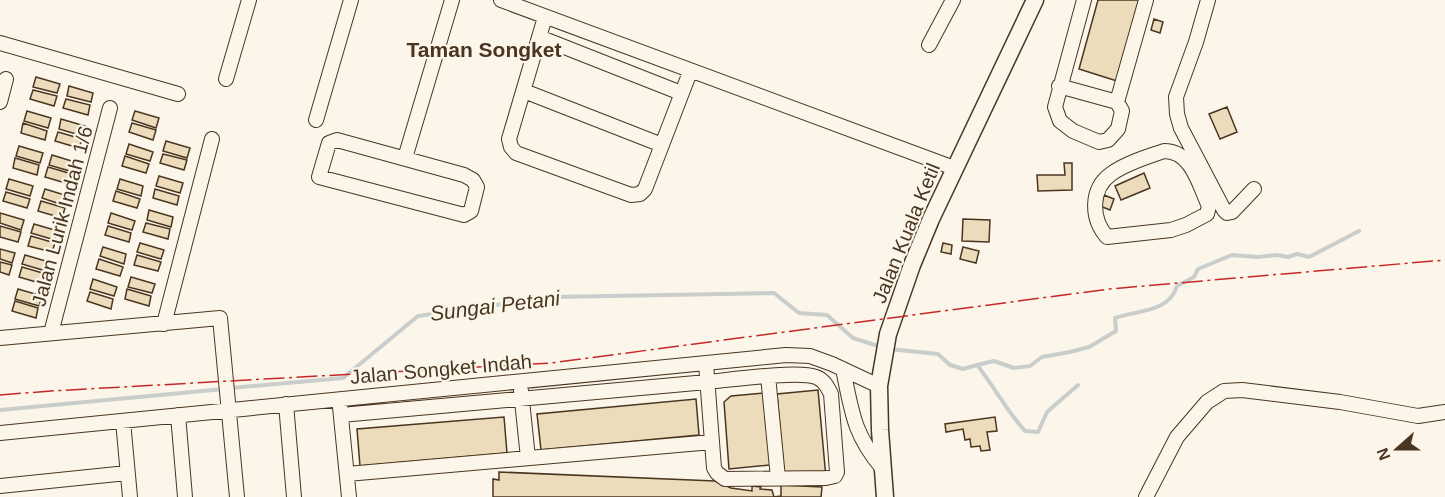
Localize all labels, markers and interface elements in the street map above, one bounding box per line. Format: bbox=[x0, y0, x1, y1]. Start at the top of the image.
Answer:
district label: Taman Songket bbox=[407, 38, 561, 61]
street label: Jalan Lurik Indah 1/6 bbox=[27, 123, 97, 309]
street label: Jalan Kuala Ketil bbox=[868, 160, 944, 306]
water label: Sungai Petani bbox=[429, 286, 563, 325]
street label: Jalan Songket Indah bbox=[349, 350, 533, 388]
north arrow bbox=[1367, 419, 1427, 479]
text: N bbox=[1373, 446, 1393, 463]

